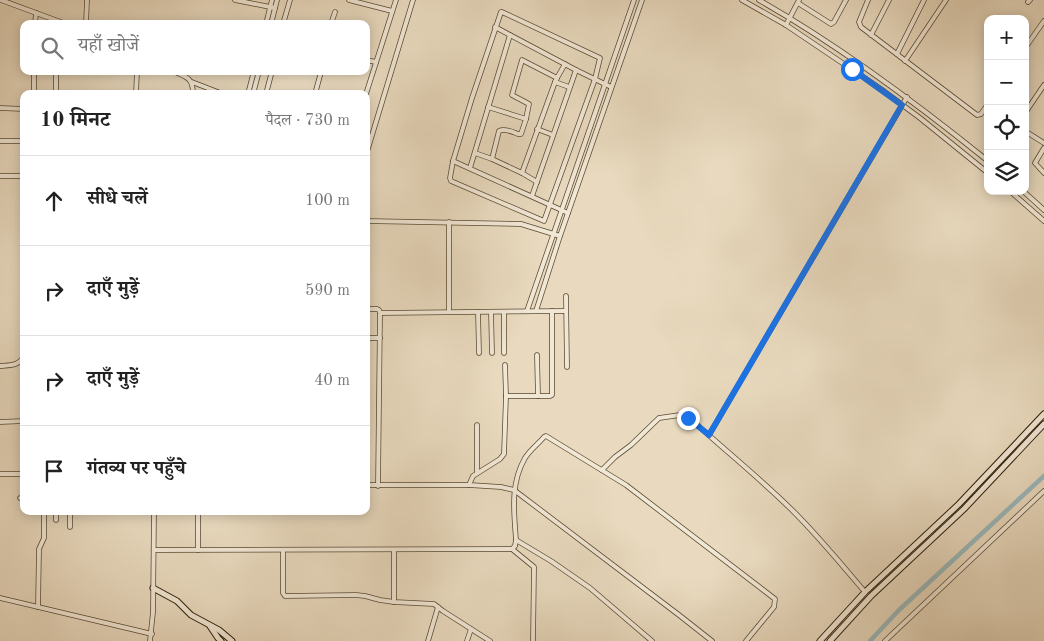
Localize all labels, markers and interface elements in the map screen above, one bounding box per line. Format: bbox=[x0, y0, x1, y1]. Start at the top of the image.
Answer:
map controls bbox=[984, 15, 1029, 195]
button: + bbox=[984, 15, 1029, 60]
search box bbox=[20, 20, 370, 75]
icon: search bbox=[38, 34, 66, 62]
text: यहाँ खोजें bbox=[78, 37, 139, 56]
route start bbox=[841, 58, 864, 81]
button: − bbox=[984, 60, 1029, 105]
button: locate bbox=[984, 105, 1029, 150]
text: 10 मिनट bbox=[40, 110, 110, 131]
text: पैदल · 730 m bbox=[265, 113, 350, 129]
button: layers bbox=[984, 150, 1029, 195]
icon: ahead bbox=[40, 187, 68, 215]
text: सीधे चलें bbox=[87, 190, 147, 209]
text: 100 m bbox=[305, 193, 350, 209]
icon: right bbox=[40, 277, 68, 305]
text: दाएँ मुड़ें bbox=[87, 280, 139, 299]
text: 590 m bbox=[305, 283, 350, 299]
icon: right bbox=[40, 367, 68, 395]
text: दाएँ मुड़ें bbox=[87, 370, 139, 389]
text: 40 m bbox=[314, 373, 350, 389]
route end bbox=[677, 407, 700, 430]
icon: arrive bbox=[40, 457, 68, 485]
text: गंतव्य पर पहुँचे bbox=[87, 460, 186, 479]

